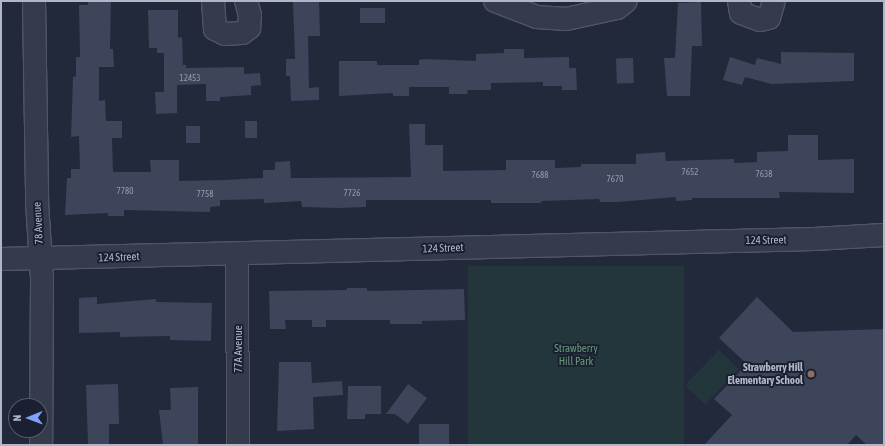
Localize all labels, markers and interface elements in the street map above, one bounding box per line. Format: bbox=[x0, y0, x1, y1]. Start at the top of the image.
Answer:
house number: 12453 bbox=[179, 73, 201, 83]
house number: 7652 bbox=[682, 167, 698, 177]
house number: 7638 bbox=[756, 169, 772, 179]
house number: 7688 bbox=[532, 170, 548, 180]
house number: 7670 bbox=[607, 174, 623, 184]
house number: 7780 bbox=[117, 186, 133, 196]
house number: 7726 bbox=[344, 188, 360, 198]
house number: 7758 bbox=[197, 189, 213, 199]
street label: 78 Avenue bbox=[30, 202, 46, 244]
street label: 124 Street bbox=[745, 233, 787, 247]
street label: 124 Street bbox=[422, 241, 464, 255]
street label: 124 Street bbox=[98, 250, 140, 264]
street label: 77A Avenue bbox=[231, 325, 245, 373]
park label: Strawberry Hill Park bbox=[554, 342, 598, 368]
place label: Strawberry Hill Elementary School bbox=[727, 361, 803, 387]
marker: Strawberry Hill Elementary School bbox=[806, 369, 816, 379]
north arrow bbox=[8, 398, 48, 438]
text: N bbox=[11, 415, 23, 422]

